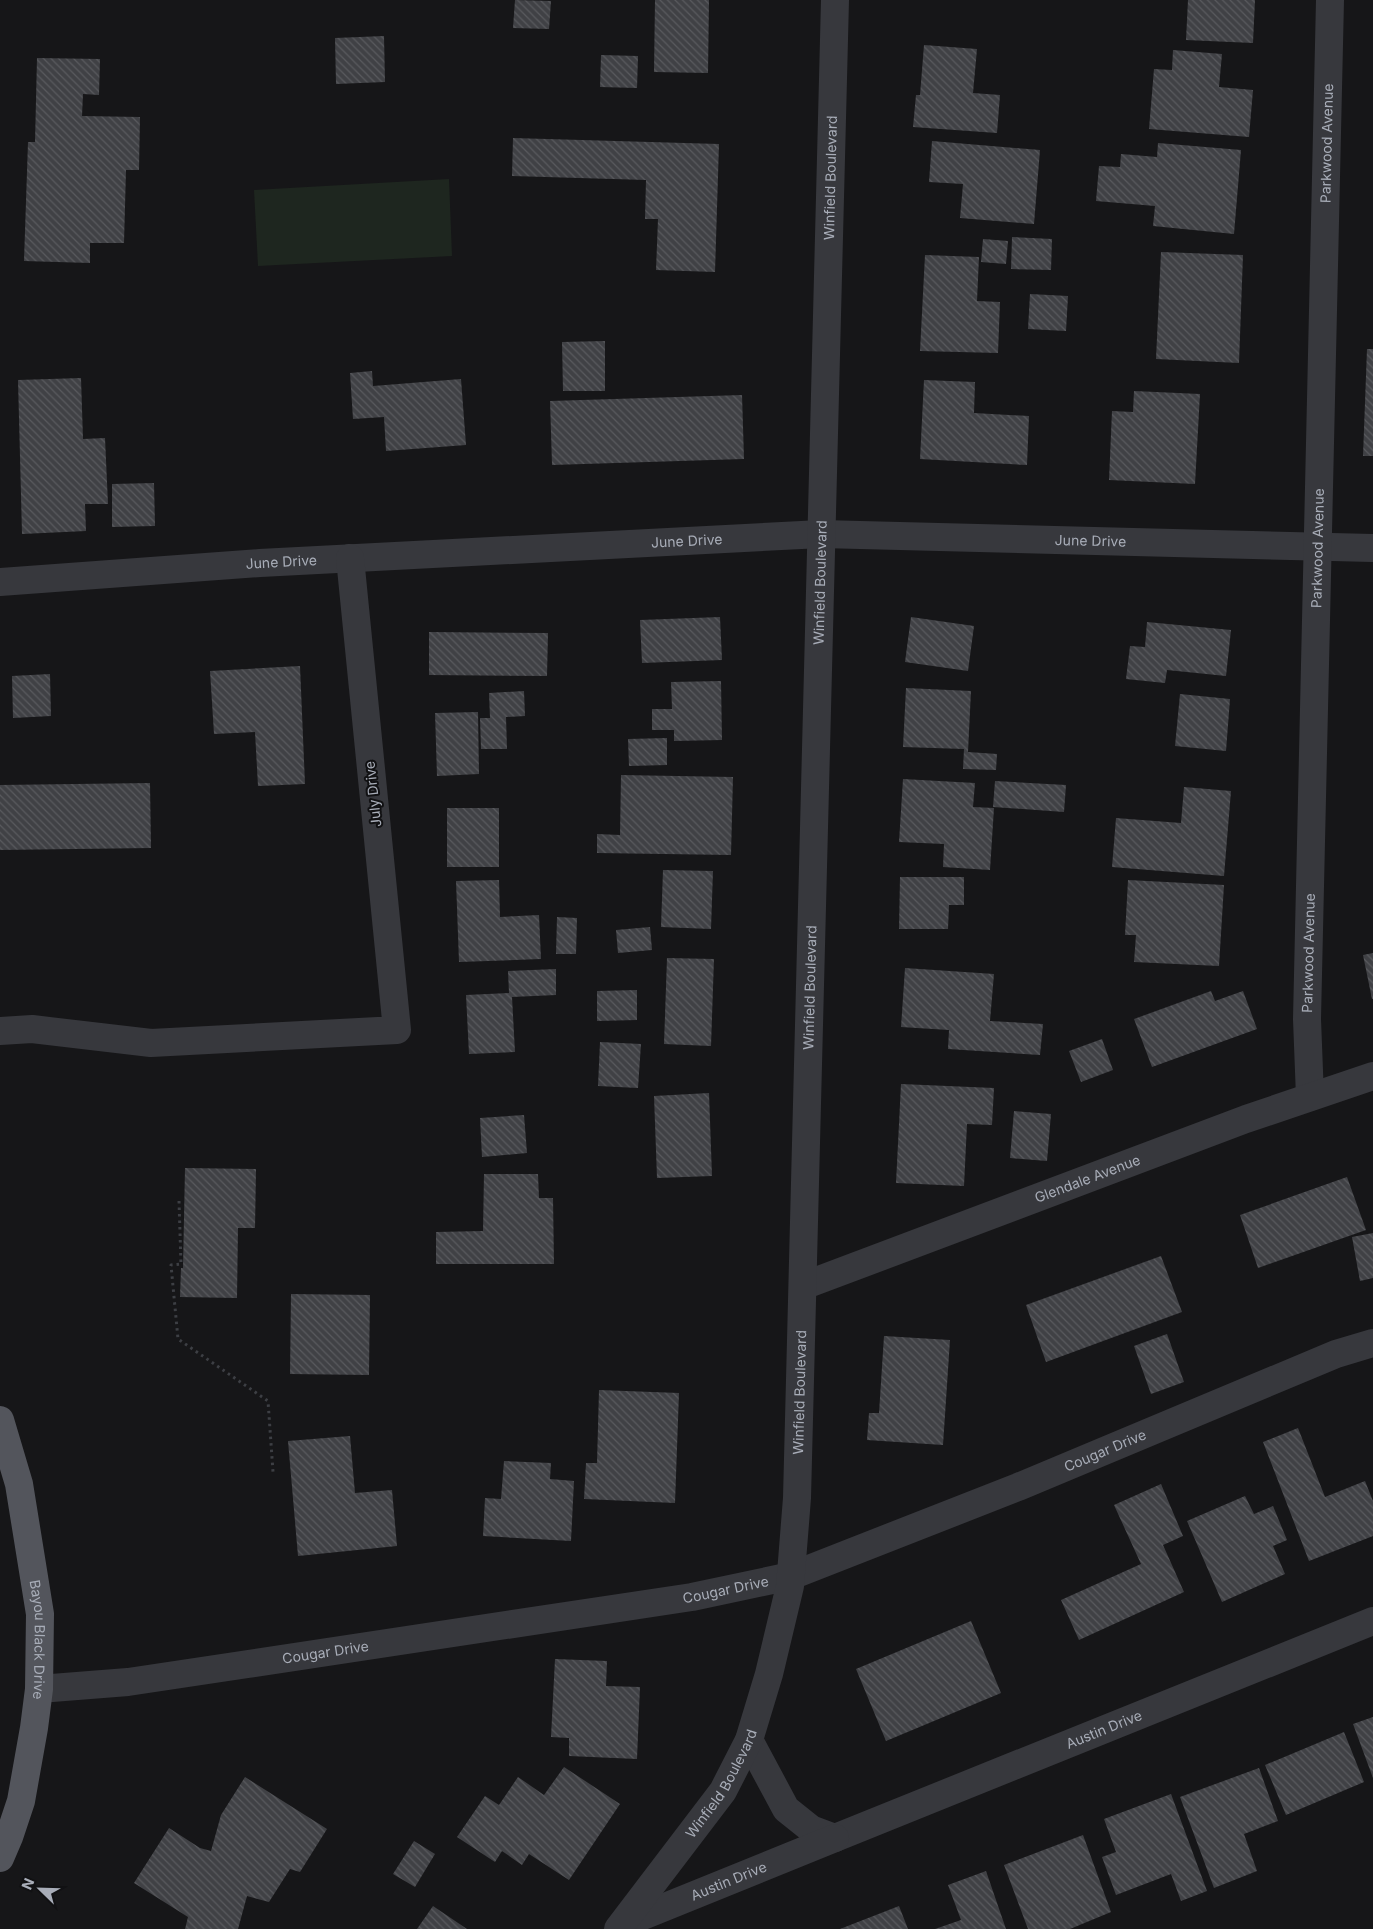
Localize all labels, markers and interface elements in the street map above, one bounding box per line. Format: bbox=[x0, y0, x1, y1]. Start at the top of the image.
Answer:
street label: Parkwood Avenue bbox=[1316, 83, 1336, 203]
street label: Winfield Boulevard bbox=[820, 115, 840, 240]
street label: Parkwood Avenue bbox=[1307, 488, 1327, 608]
street label: Winfield Boulevard bbox=[810, 520, 830, 645]
street label: June Drive bbox=[651, 530, 723, 551]
street label: June Drive bbox=[1055, 531, 1126, 550]
street label: June Drive bbox=[245, 551, 317, 572]
street label: July Drive bbox=[361, 760, 384, 828]
street label: Parkwood Avenue bbox=[1298, 893, 1318, 1013]
street label: Winfield Boulevard bbox=[799, 925, 820, 1050]
street label: Glendale Avenue bbox=[1032, 1151, 1142, 1206]
street label: Winfield Boulevard bbox=[789, 1330, 809, 1455]
street label: Cougar Drive bbox=[1061, 1425, 1148, 1475]
street label: Cougar Drive bbox=[681, 1572, 770, 1606]
street label: Bayou Black Drive bbox=[27, 1579, 49, 1701]
street label: Cougar Drive bbox=[281, 1637, 370, 1667]
street label: Austin Drive bbox=[1063, 1706, 1144, 1752]
street label: Winfield Boulevard bbox=[682, 1727, 760, 1841]
street label: Austin Drive bbox=[688, 1858, 769, 1904]
north arrow bbox=[15, 1864, 65, 1914]
text: N bbox=[18, 1875, 37, 1892]

